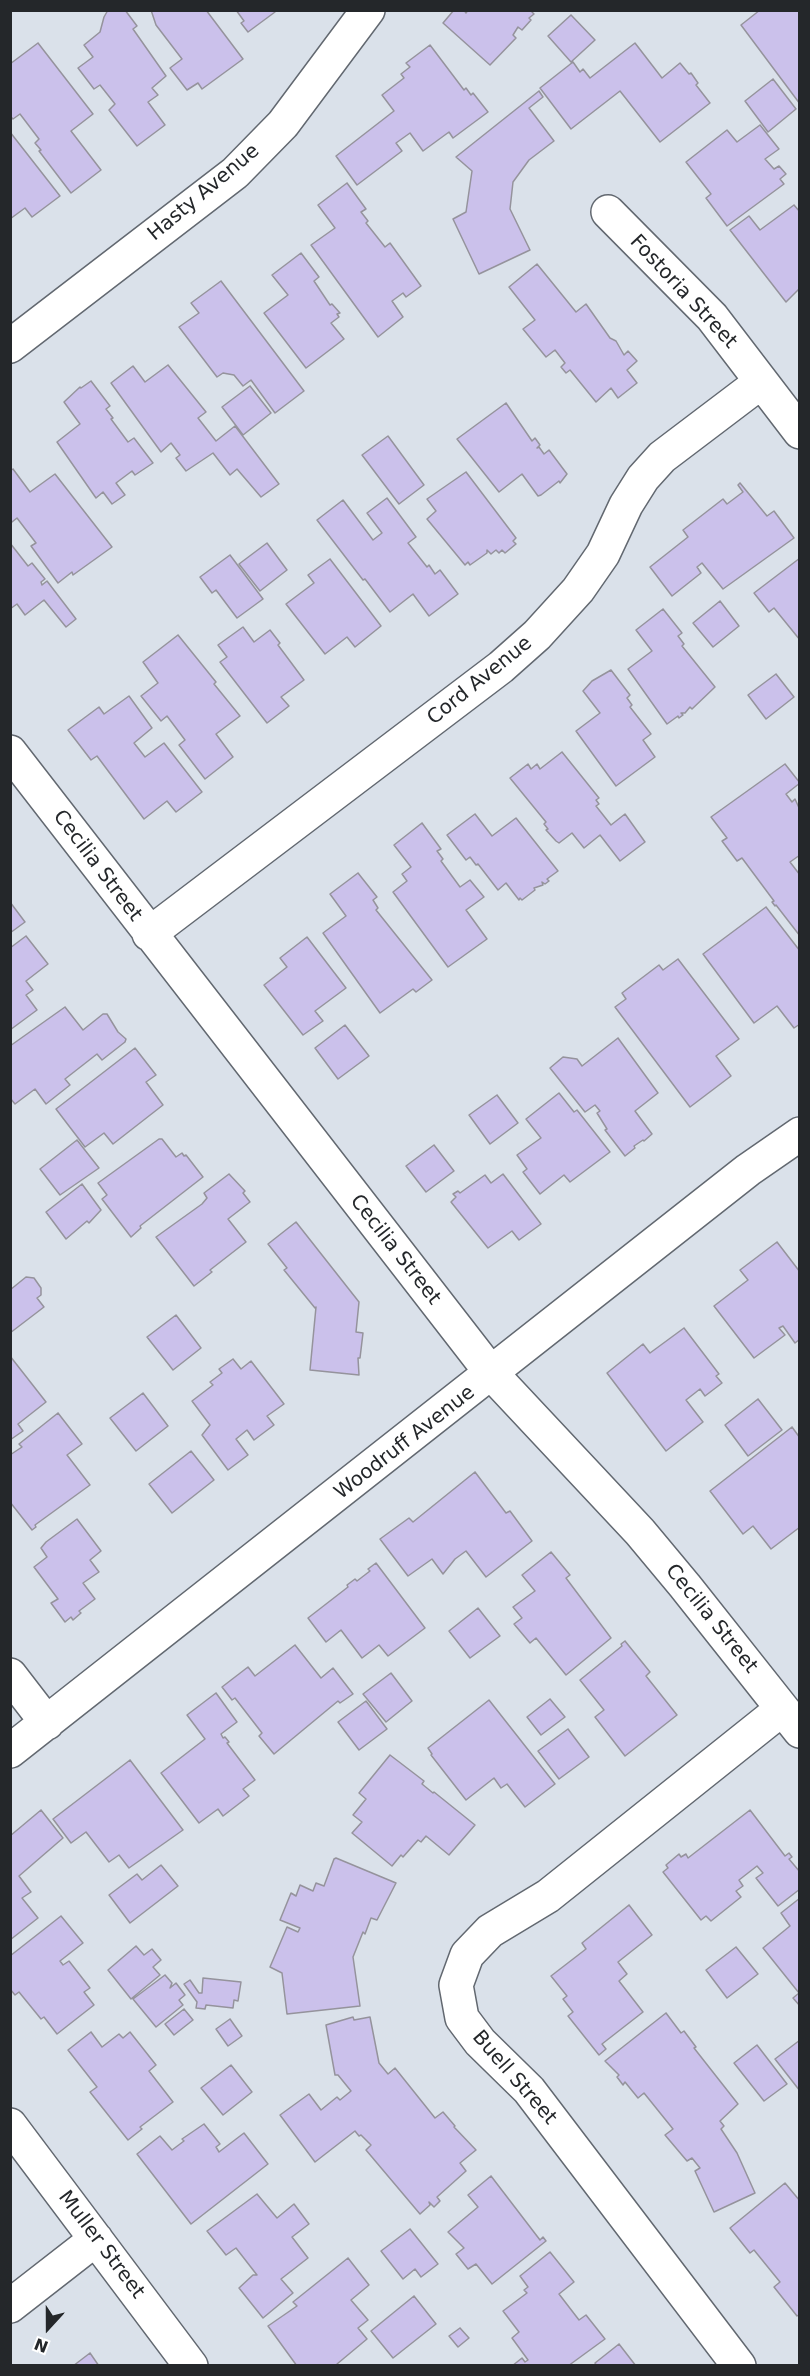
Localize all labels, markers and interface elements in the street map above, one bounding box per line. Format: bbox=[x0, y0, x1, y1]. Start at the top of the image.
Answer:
street label: Hasty Avenue bbox=[143, 139, 265, 247]
street label: Fostoria Street bbox=[624, 230, 742, 354]
street label: Cord Avenue bbox=[423, 632, 537, 730]
street label: Cecilia Street bbox=[47, 806, 147, 926]
street label: Cecilia Street bbox=[345, 1190, 445, 1310]
street label: Woodruff Avenue bbox=[330, 1381, 480, 1505]
street label: Cecilia Street bbox=[660, 1560, 762, 1678]
street label: Buell Street bbox=[467, 2026, 561, 2130]
street label: Muller Street bbox=[53, 2186, 149, 2304]
north arrow bbox=[18, 2298, 78, 2358]
text: N bbox=[32, 2334, 51, 2357]

